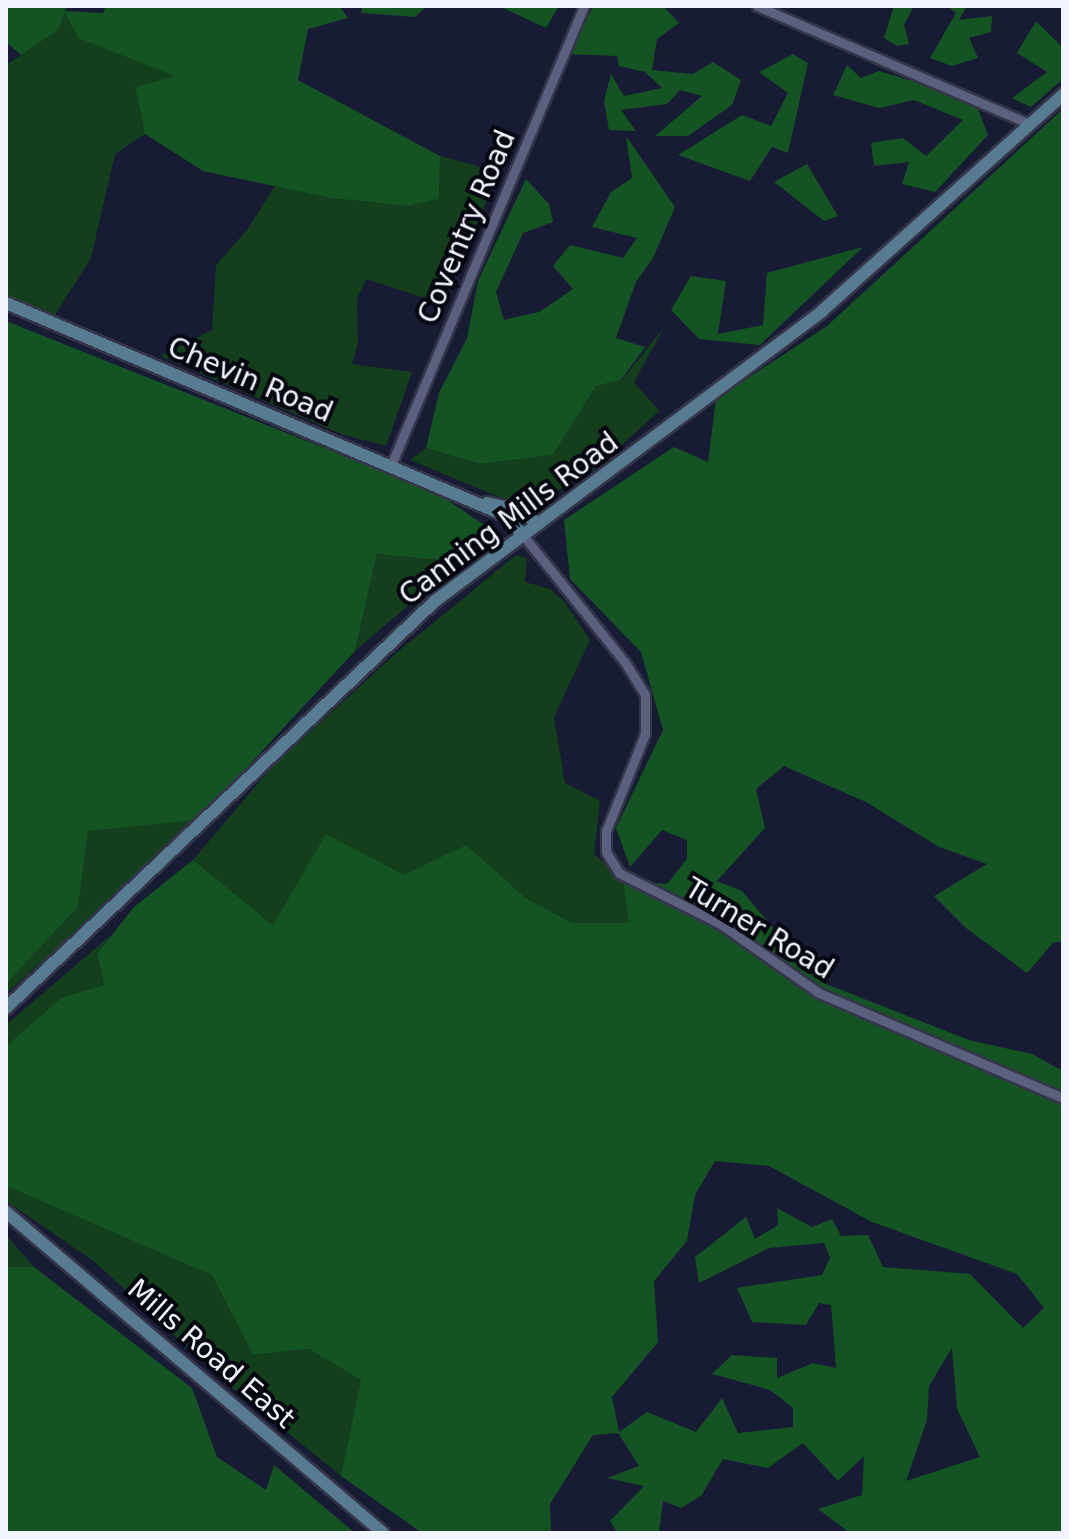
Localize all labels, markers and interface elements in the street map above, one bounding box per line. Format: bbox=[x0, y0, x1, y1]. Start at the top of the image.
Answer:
street label: Coventry Road bbox=[411, 125, 523, 329]
street label: Chevin Road bbox=[163, 330, 337, 430]
street label: Canning Mills Road bbox=[393, 426, 625, 612]
street label: Turner Road bbox=[679, 872, 839, 986]
street label: Mills Road East bbox=[121, 1272, 301, 1436]

